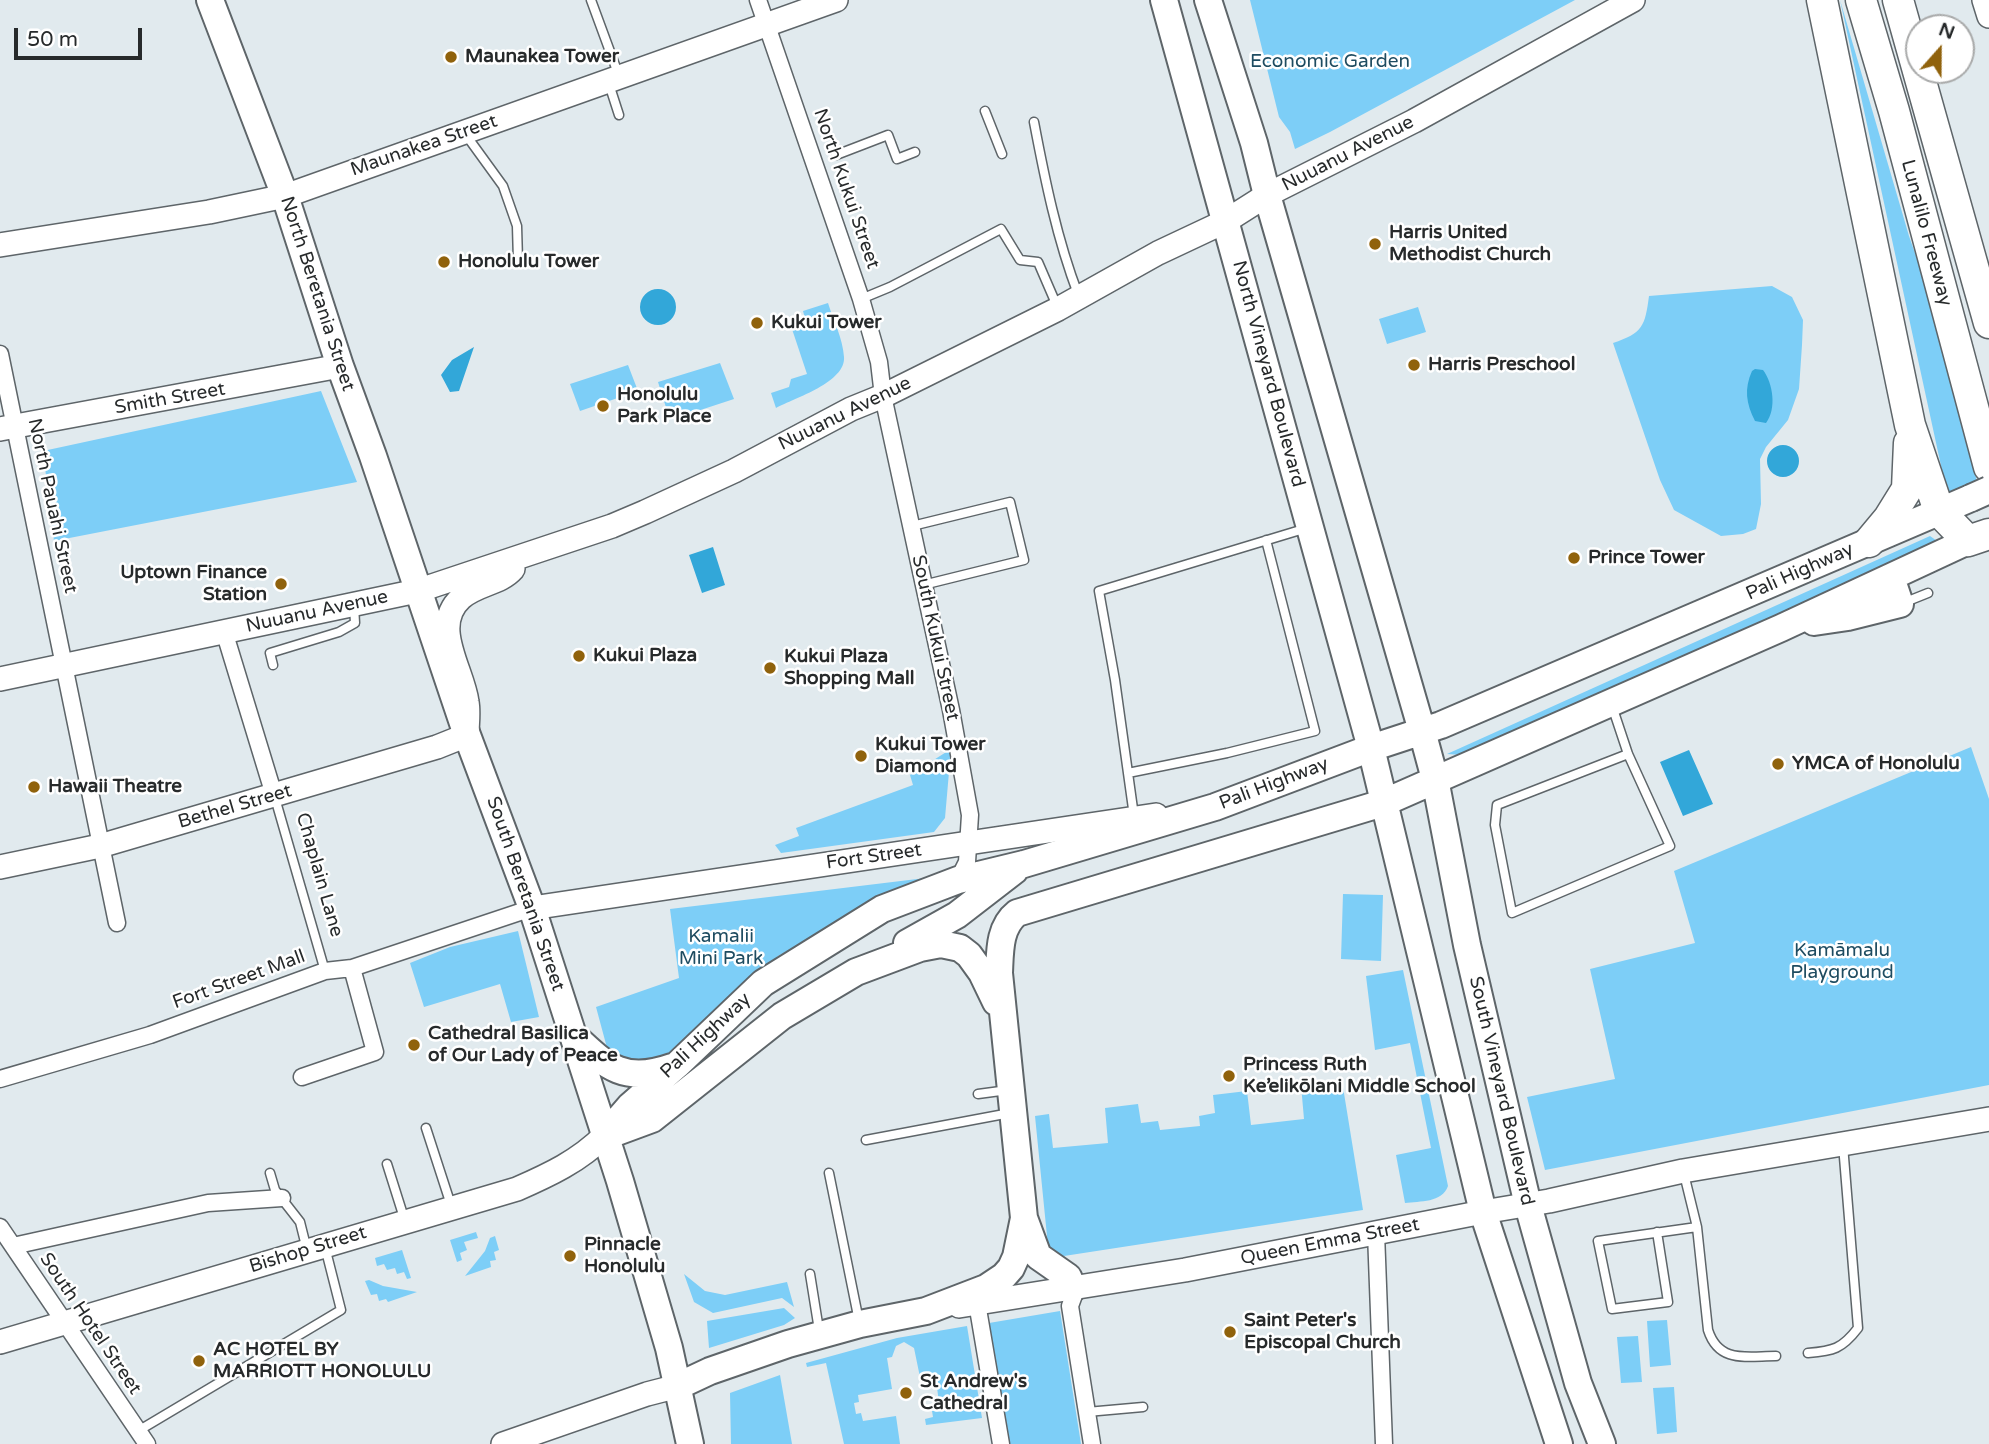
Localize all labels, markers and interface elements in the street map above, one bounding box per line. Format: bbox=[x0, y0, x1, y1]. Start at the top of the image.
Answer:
scale bar bbox=[18, 14, 145, 58]
north arrow bbox=[1905, 14, 1975, 84]
text: N bbox=[1936, 18, 1958, 44]
text: 50 m bbox=[27, 27, 78, 52]
place label: Maunakea Tower bbox=[465, 46, 619, 68]
marker: Maunakea Tower bbox=[443, 49, 459, 65]
park label: Economic Garden bbox=[1250, 51, 1410, 73]
street label: North Kukui Street bbox=[808, 106, 884, 272]
street label: Maunakea Street bbox=[348, 110, 500, 182]
street label: Nuuanu Avenue bbox=[1278, 111, 1418, 197]
street label: Lunalilo Freeway bbox=[1896, 157, 1956, 309]
street label: North Beretania Street bbox=[275, 194, 359, 394]
place label: Harris United Methodist Church bbox=[1389, 222, 1551, 266]
marker: Harris United Methodist Church bbox=[1367, 236, 1383, 252]
place label: Honolulu Tower bbox=[458, 251, 599, 273]
marker: Honolulu Tower bbox=[436, 254, 452, 270]
street label: North Vineyard Boulevard bbox=[1227, 258, 1309, 490]
place label: Kukui Tower bbox=[771, 312, 882, 334]
marker: Kukui Tower bbox=[749, 315, 765, 331]
place label: Harris Preschool bbox=[1428, 354, 1575, 376]
marker: Harris Preschool bbox=[1406, 357, 1422, 373]
street label: Nuuanu Avenue bbox=[775, 372, 915, 456]
street label: Smith Street bbox=[113, 378, 227, 420]
place label: Honolulu Park Place bbox=[617, 384, 711, 428]
marker: Honolulu Park Place bbox=[595, 398, 611, 414]
street label: North Pauahi Street bbox=[22, 416, 82, 596]
street label: Pali Highway bbox=[1743, 538, 1857, 606]
place label: Prince Tower bbox=[1588, 547, 1705, 569]
marker: Prince Tower bbox=[1566, 550, 1582, 566]
street label: South Kukui Street bbox=[906, 553, 964, 723]
place label: Uptown Finance Station bbox=[120, 562, 267, 606]
marker: Uptown Finance Station bbox=[273, 576, 289, 592]
street label: Nuuanu Avenue bbox=[244, 586, 390, 638]
place label: Kukui Plaza bbox=[593, 645, 697, 667]
place label: Kukui Plaza Shopping Mall bbox=[784, 646, 914, 690]
marker: Kukui Plaza bbox=[571, 648, 587, 664]
marker: Kukui Plaza Shopping Mall bbox=[762, 660, 778, 676]
place label: Kukui Tower Diamond bbox=[875, 734, 986, 778]
marker: Kukui Tower Diamond bbox=[853, 748, 869, 764]
street label: Pali Highway bbox=[1216, 753, 1332, 815]
place label: YMCA of Honolulu bbox=[1792, 753, 1960, 775]
marker: YMCA of Honolulu bbox=[1770, 756, 1786, 772]
place label: Hawaii Theatre bbox=[48, 776, 182, 798]
marker: Hawaii Theatre bbox=[26, 779, 42, 795]
street label: Bethel Street bbox=[175, 780, 295, 834]
street label: South Beretania Street bbox=[481, 794, 569, 994]
street label: Chaplain Lane bbox=[290, 810, 348, 940]
street label: Fort Street bbox=[825, 839, 923, 875]
park label: Kamalii Mini Park bbox=[679, 926, 763, 970]
park label: Kamāmalu Playground bbox=[1790, 940, 1894, 984]
street label: Fort Street Mall bbox=[170, 945, 308, 1015]
street label: South Vineyard Boulevard bbox=[1464, 974, 1538, 1208]
street label: Pali Highway bbox=[656, 988, 756, 1084]
place label: Cathedral Basilica of Our Lady of Peace bbox=[428, 1023, 618, 1067]
marker: Cathedral Basilica of Our Lady of Peace bbox=[406, 1037, 422, 1053]
place label: Princess Ruth Ke’elikōlani Middle School bbox=[1243, 1054, 1476, 1098]
marker: Princess Ruth Ke’elikōlani Middle School bbox=[1221, 1068, 1237, 1084]
street label: Queen Emma Street bbox=[1239, 1213, 1421, 1271]
street label: Bishop Street bbox=[247, 1221, 369, 1279]
place label: Pinnacle Honolulu bbox=[584, 1234, 665, 1278]
marker: Pinnacle Honolulu bbox=[562, 1248, 578, 1264]
street label: South Hotel Street bbox=[34, 1249, 146, 1399]
place label: Saint Peter's Episcopal Church bbox=[1244, 1310, 1401, 1354]
marker: Saint Peter's Episcopal Church bbox=[1222, 1324, 1238, 1340]
place label: AC HOTEL BY MARRIOTT HONOLULU bbox=[213, 1339, 431, 1383]
marker: AC HOTEL BY MARRIOTT HONOLULU bbox=[191, 1353, 207, 1369]
place label: St Andrew's Cathedral bbox=[920, 1371, 1027, 1415]
marker: St Andrew's Cathedral bbox=[898, 1385, 914, 1401]

